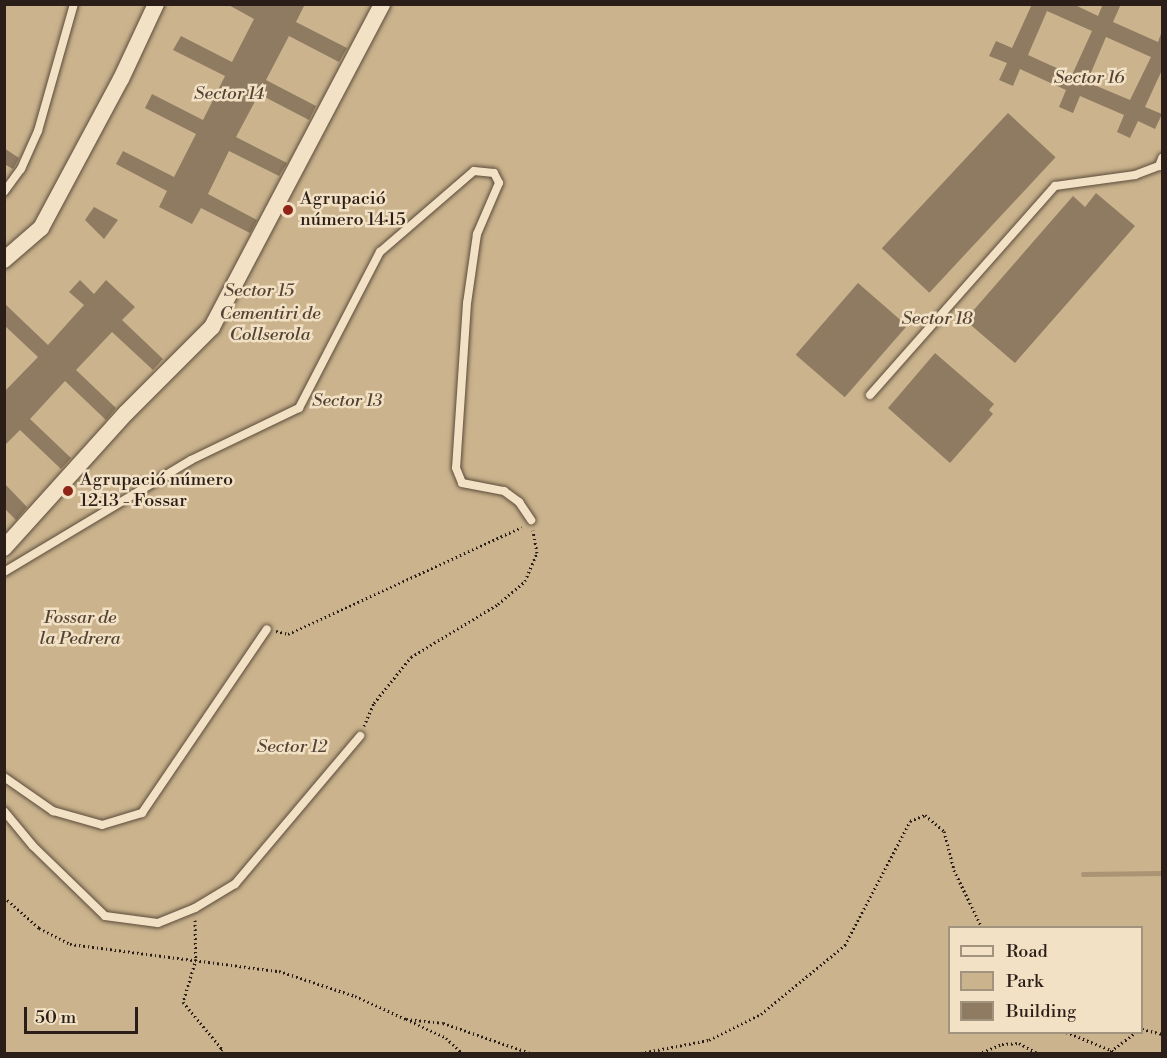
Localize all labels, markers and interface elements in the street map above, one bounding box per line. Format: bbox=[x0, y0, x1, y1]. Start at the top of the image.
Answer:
park label: Sector 16 bbox=[1054, 67, 1124, 89]
park label: Sector 14 bbox=[194, 83, 264, 105]
place label: Agrupació número 14·15 bbox=[300, 189, 406, 232]
marker: Agrupació número 14·15 bbox=[281, 203, 295, 217]
park label: Sector 15 bbox=[224, 280, 294, 302]
park label: Cementiri de Collserola bbox=[219, 304, 321, 346]
park label: Sector 18 bbox=[901, 308, 973, 330]
park label: Sector 13 bbox=[312, 390, 382, 412]
place label: Agrupació número 12·13 - Fossar bbox=[80, 470, 233, 512]
marker: Agrupació número 12·13 - Fossar bbox=[61, 484, 75, 498]
park label: Fossar de la Pedrera bbox=[40, 608, 120, 650]
park label: Sector 12 bbox=[257, 736, 327, 758]
legend bbox=[948, 926, 1143, 1034]
text: Road bbox=[1006, 940, 1048, 963]
text: Park bbox=[1006, 970, 1043, 993]
scale bar bbox=[27, 995, 141, 1033]
text: Building bbox=[1006, 1000, 1076, 1023]
text: 50 m bbox=[35, 1006, 76, 1029]

